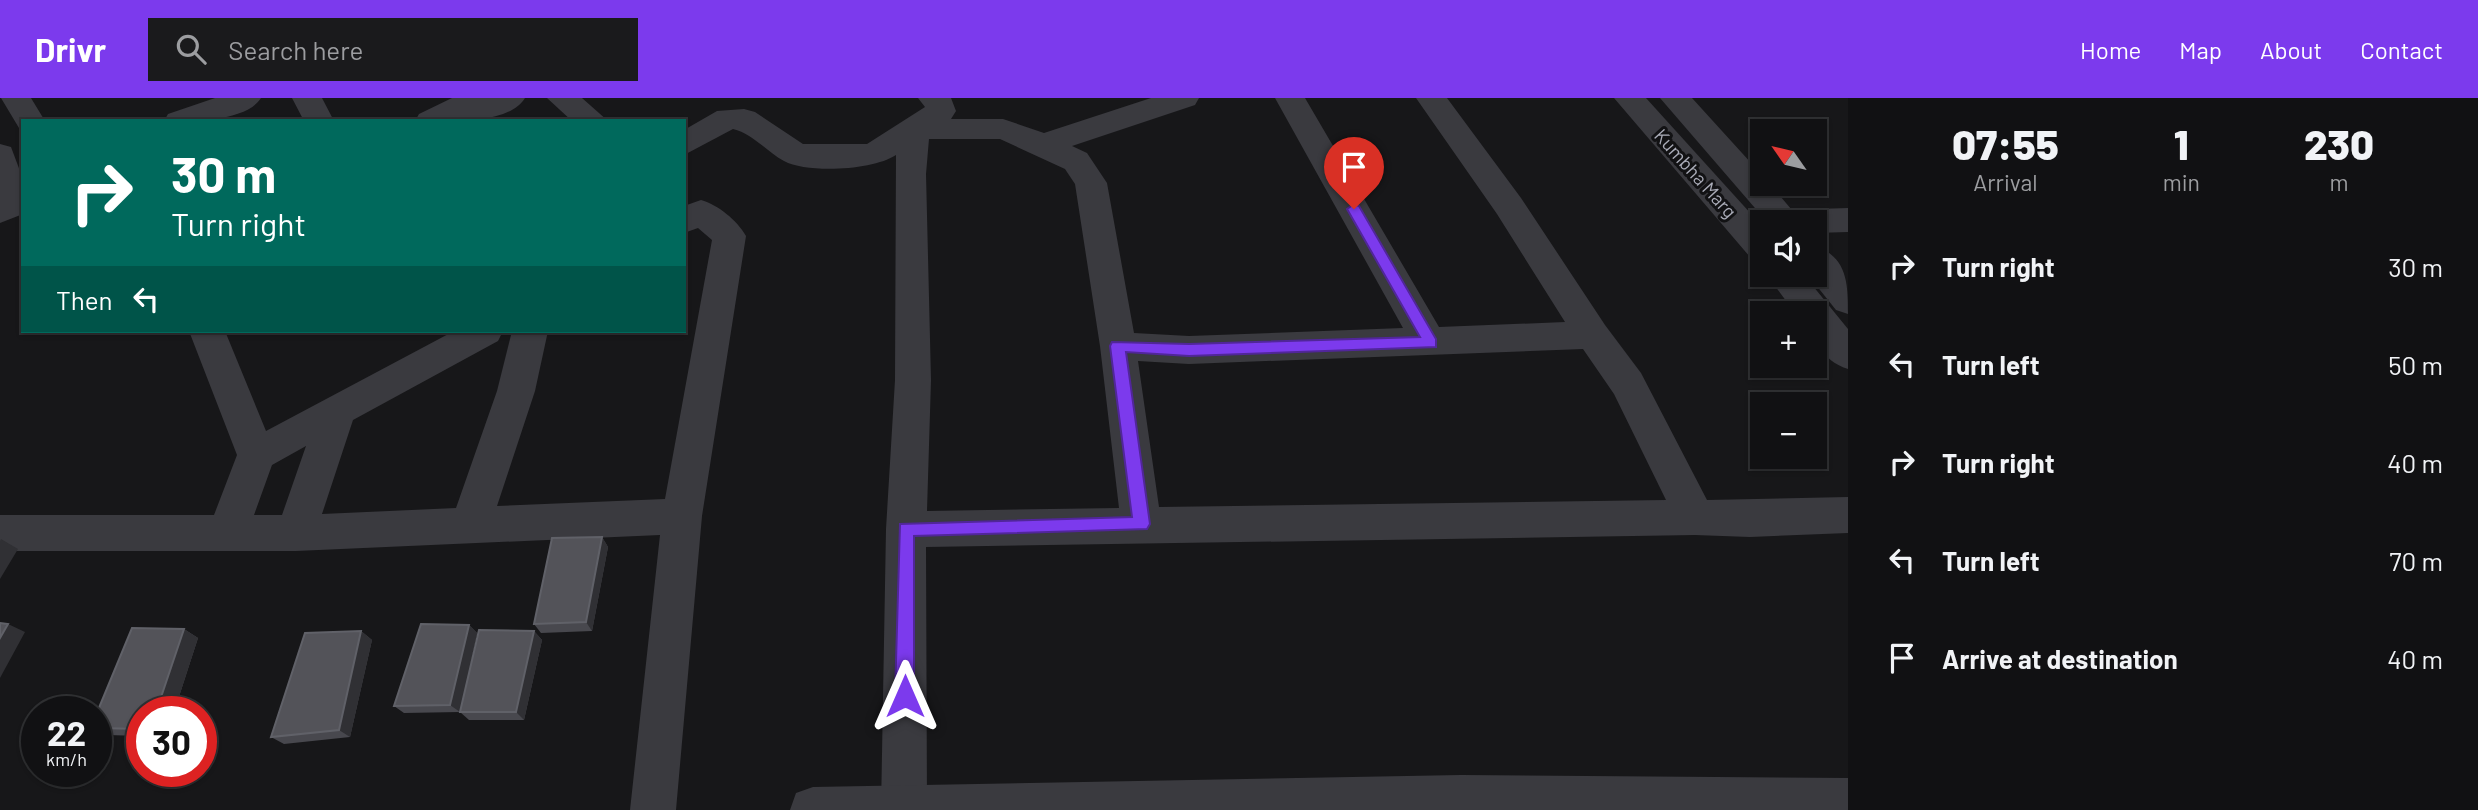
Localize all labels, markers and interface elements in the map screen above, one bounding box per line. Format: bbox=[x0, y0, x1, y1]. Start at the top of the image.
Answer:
search box bbox=[148, 18, 638, 81]
text: Drivr bbox=[35, 29, 106, 69]
icon: search bbox=[172, 30, 210, 68]
text: Search here bbox=[228, 34, 363, 65]
text: Home bbox=[2080, 35, 2141, 64]
text: Map bbox=[2179, 35, 2222, 64]
text: About bbox=[2260, 35, 2322, 64]
text: Contact bbox=[2360, 35, 2443, 64]
text: 07:55 bbox=[1952, 118, 2059, 168]
text: 1 bbox=[2174, 118, 2189, 168]
text: 230 bbox=[2304, 118, 2374, 168]
north arrow bbox=[1750, 119, 1827, 196]
map controls bbox=[1750, 119, 1827, 469]
street label: Kumbha Marg bbox=[1650, 124, 1742, 222]
pin bbox=[1324, 137, 1384, 209]
text: 30 m bbox=[171, 144, 276, 203]
icon: right bbox=[56, 147, 147, 238]
icon: arrive bbox=[1335, 148, 1373, 186]
text: Arrival bbox=[1973, 168, 2037, 196]
text: min bbox=[2163, 168, 2200, 196]
text: m bbox=[2329, 168, 2348, 196]
text: Turn right bbox=[171, 204, 306, 242]
button: sound bbox=[1750, 210, 1827, 287]
icon: right bbox=[1883, 247, 1921, 285]
text: Turn right bbox=[1942, 251, 2055, 282]
text: 30 m bbox=[2388, 251, 2443, 282]
icon: left bbox=[127, 280, 165, 318]
text: Then bbox=[56, 284, 113, 315]
button: + bbox=[1750, 301, 1827, 378]
icon: left bbox=[1883, 345, 1921, 383]
text: Turn left bbox=[1942, 349, 2040, 380]
text: 50 m bbox=[2388, 349, 2443, 380]
button: − bbox=[1750, 392, 1827, 469]
icon: right bbox=[1883, 443, 1921, 481]
text: Turn right bbox=[1942, 447, 2055, 478]
text: 40 m bbox=[2387, 447, 2443, 478]
icon: left bbox=[1883, 541, 1921, 579]
text: Turn left bbox=[1942, 545, 2040, 576]
text: 70 m bbox=[2389, 545, 2443, 576]
icon: arrive bbox=[1883, 639, 1921, 677]
text: Arrive at destination bbox=[1942, 643, 2178, 674]
text: 40 m bbox=[2387, 643, 2443, 674]
position arrow bbox=[868, 659, 942, 733]
speed limit sign: 30 bbox=[126, 696, 217, 787]
text: 22 bbox=[47, 711, 86, 753]
text: km/h bbox=[46, 748, 87, 770]

